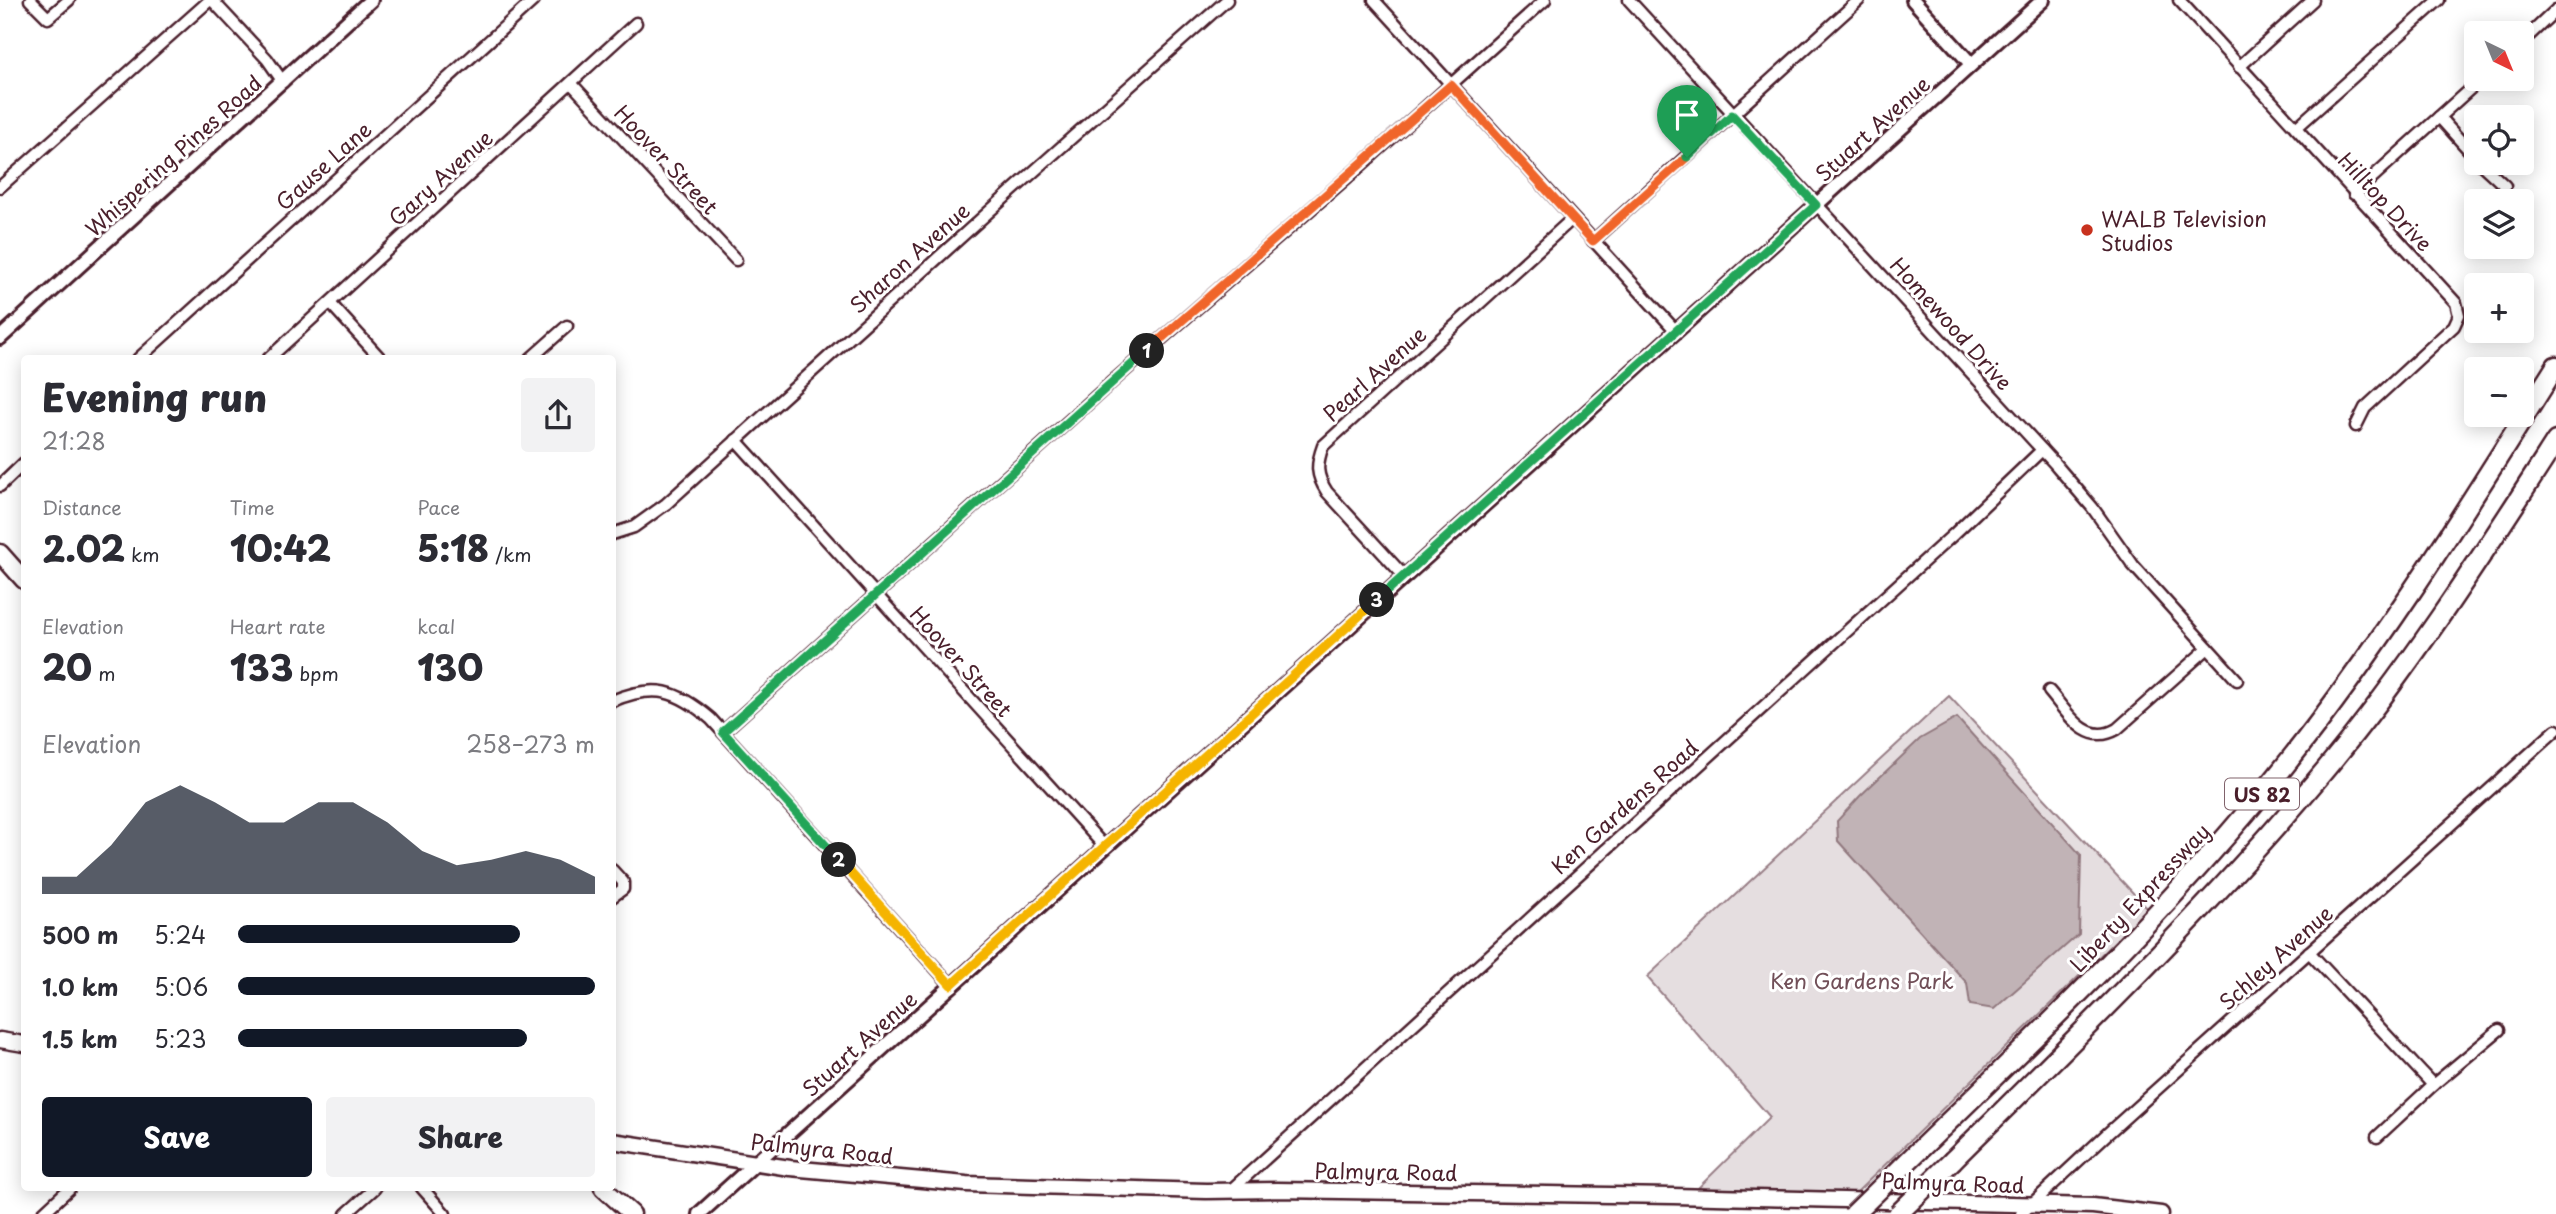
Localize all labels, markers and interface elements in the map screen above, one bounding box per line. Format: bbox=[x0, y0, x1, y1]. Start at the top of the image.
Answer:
north arrow bbox=[2464, 21, 2534, 91]
map controls bbox=[2464, 21, 2534, 427]
street label: Whispering Pines Road bbox=[78, 67, 268, 243]
street label: Stuart Avenue bbox=[1808, 68, 1936, 188]
pin bbox=[1657, 85, 1717, 157]
icon: arrive bbox=[1668, 96, 1706, 134]
street label: Hoover Street bbox=[608, 97, 726, 221]
button: locate bbox=[2464, 105, 2534, 175]
street label: Gause Lane bbox=[268, 113, 378, 217]
street label: Gary Avenue bbox=[381, 121, 499, 233]
street label: Hilltop Drive bbox=[2331, 144, 2441, 258]
button: layers bbox=[2464, 189, 2534, 259]
street label: Sharon Avenue bbox=[842, 194, 976, 320]
place label: WALB Television Studios bbox=[2101, 202, 2267, 258]
marker: WALB Television Studios bbox=[2079, 222, 2095, 238]
street label: Homewood Drive bbox=[1883, 249, 2021, 397]
button: + bbox=[2464, 273, 2534, 343]
street label: Pearl Avenue bbox=[1315, 318, 1433, 428]
pin: 1 bbox=[1130, 334, 1164, 368]
text: 1 bbox=[1142, 336, 1151, 364]
button: − bbox=[2464, 357, 2534, 427]
text: Evening run bbox=[42, 368, 267, 425]
button: share bbox=[521, 378, 595, 452]
text: 21:28 bbox=[42, 423, 106, 458]
text: Distance bbox=[42, 493, 122, 521]
text: Time bbox=[230, 493, 275, 521]
text: Pace bbox=[417, 493, 460, 521]
text: 2.02 bbox=[42, 521, 125, 574]
text: 10:42 bbox=[230, 521, 331, 574]
text: 5:18 bbox=[417, 521, 489, 574]
text: km bbox=[125, 540, 160, 568]
text: /km bbox=[489, 540, 532, 568]
pin: 3 bbox=[1360, 582, 1394, 618]
text: 3 bbox=[1370, 585, 1383, 613]
street label: Hoover Street bbox=[903, 598, 1021, 724]
text: Elevation bbox=[42, 612, 124, 640]
text: Heart rate bbox=[230, 612, 326, 640]
text: kcal bbox=[417, 612, 455, 640]
text: 20 bbox=[42, 640, 92, 693]
text: 133 bbox=[230, 640, 293, 693]
text: 130 bbox=[417, 640, 483, 693]
text: m bbox=[92, 659, 116, 687]
text: bpm bbox=[293, 659, 339, 687]
text: Elevation bbox=[42, 726, 141, 761]
text: 258–273 m bbox=[466, 726, 595, 761]
street label: Ken Gardens Road bbox=[1543, 731, 1705, 881]
road number: US 82 bbox=[2225, 778, 2299, 810]
street label: Liberty Expressway bbox=[2061, 815, 2217, 979]
pin: 2 bbox=[822, 842, 856, 878]
text: 2 bbox=[832, 845, 845, 873]
street label: Schley Avenue bbox=[2211, 897, 2339, 1017]
text: 500 m bbox=[42, 917, 119, 952]
text: 5:24 bbox=[154, 917, 206, 952]
park label: Ken Gardens Park bbox=[1770, 964, 1954, 996]
text: 1.0 km bbox=[42, 969, 119, 1004]
text: 5:06 bbox=[154, 969, 208, 1004]
street label: Stuart Avenue bbox=[795, 983, 923, 1103]
text: 1.5 km bbox=[42, 1021, 118, 1056]
text: 5:23 bbox=[154, 1021, 207, 1056]
button: Save bbox=[42, 1097, 312, 1177]
button: Share bbox=[326, 1097, 595, 1177]
street label: Palmyra Road bbox=[749, 1125, 895, 1171]
street label: Palmyra Road bbox=[1314, 1154, 1458, 1188]
street label: Palmyra Road bbox=[1881, 1164, 2025, 1200]

